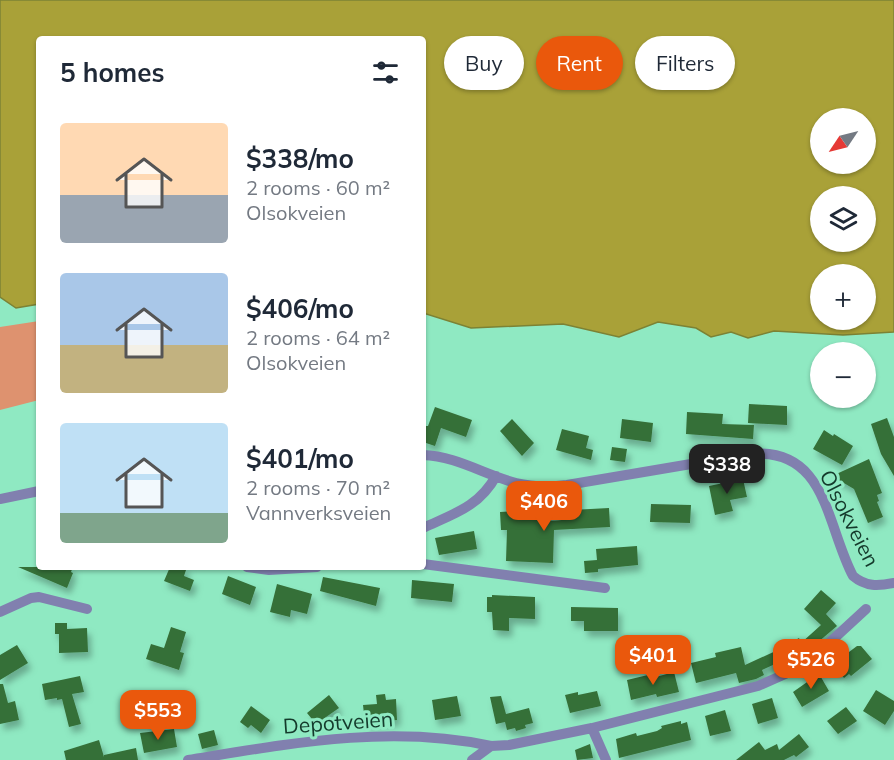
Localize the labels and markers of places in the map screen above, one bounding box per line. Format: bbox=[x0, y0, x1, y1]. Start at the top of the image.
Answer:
pin: $338 bbox=[691, 444, 763, 495]
pin: $406 bbox=[508, 481, 580, 532]
pin: $401 bbox=[617, 635, 689, 686]
pin: $526 bbox=[775, 639, 847, 690]
pin: $553 bbox=[122, 690, 194, 741]

